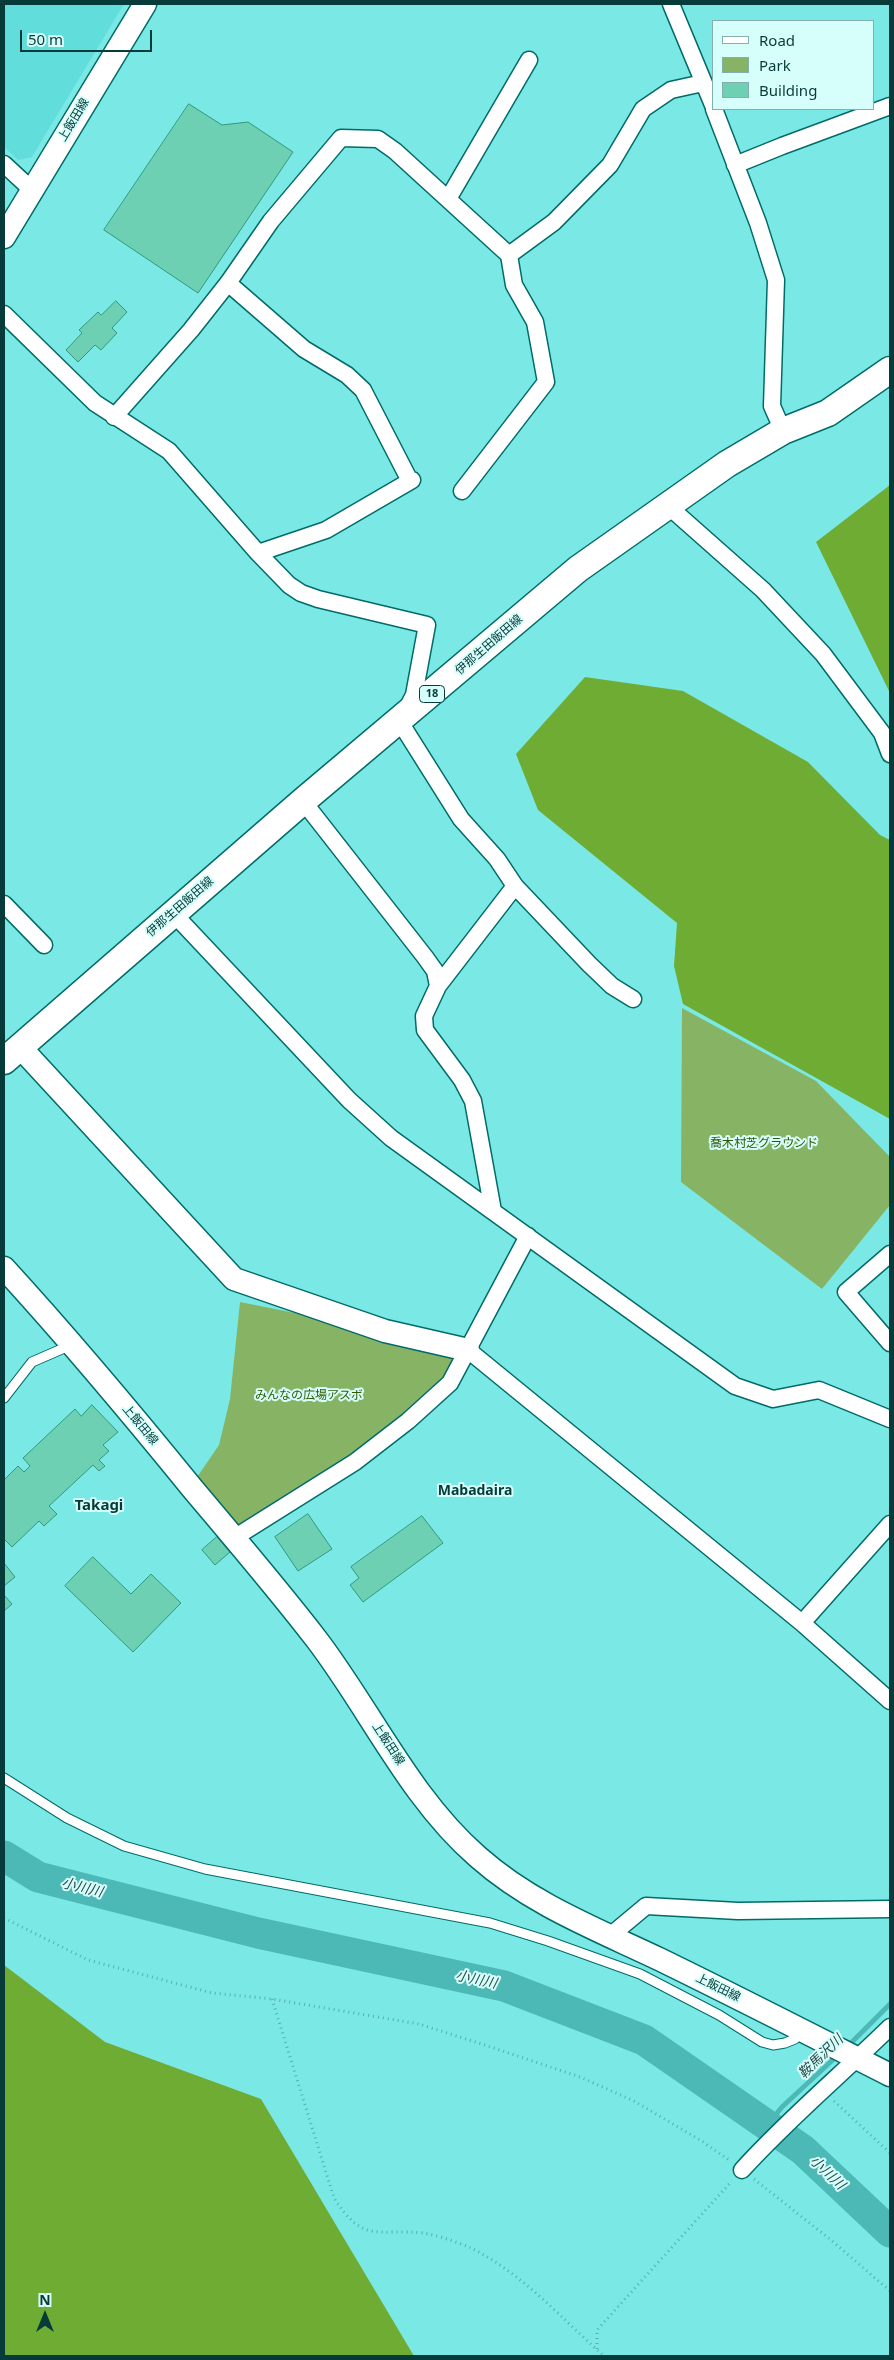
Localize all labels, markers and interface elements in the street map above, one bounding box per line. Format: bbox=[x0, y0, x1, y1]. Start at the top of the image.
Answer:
scale bar bbox=[22, 20, 155, 52]
legend bbox=[712, 20, 874, 110]
text: 50 m bbox=[28, 29, 63, 49]
text: Road bbox=[759, 30, 795, 50]
text: Park bbox=[759, 55, 791, 75]
text: Building bbox=[759, 80, 817, 100]
street label: 上飯田線 bbox=[55, 96, 93, 144]
street label: 伊那生田飯田線 bbox=[453, 612, 525, 678]
road number: 18 bbox=[420, 686, 444, 702]
street label: 伊那生田飯田線 bbox=[144, 874, 216, 940]
park label: 喬木村芝グラウンド bbox=[710, 1137, 818, 1151]
park label: みんなの広場アスボ bbox=[255, 1389, 363, 1403]
street label: 上飯田線 bbox=[119, 1402, 161, 1448]
district label: Mabadaira bbox=[438, 1483, 512, 1499]
district label: Takagi bbox=[75, 1497, 123, 1515]
street label: 上飯田線 bbox=[369, 1720, 407, 1768]
water label: 小川川 bbox=[60, 1875, 104, 1901]
water label: 小川川 bbox=[454, 1967, 498, 1993]
street label: 上飯田線 bbox=[693, 1971, 743, 2005]
water label: 鞍馬沢川 bbox=[795, 2032, 847, 2082]
water label: 小川川 bbox=[806, 2153, 848, 2193]
north arrow bbox=[20, 2290, 70, 2340]
text: N bbox=[39, 2290, 51, 2309]

